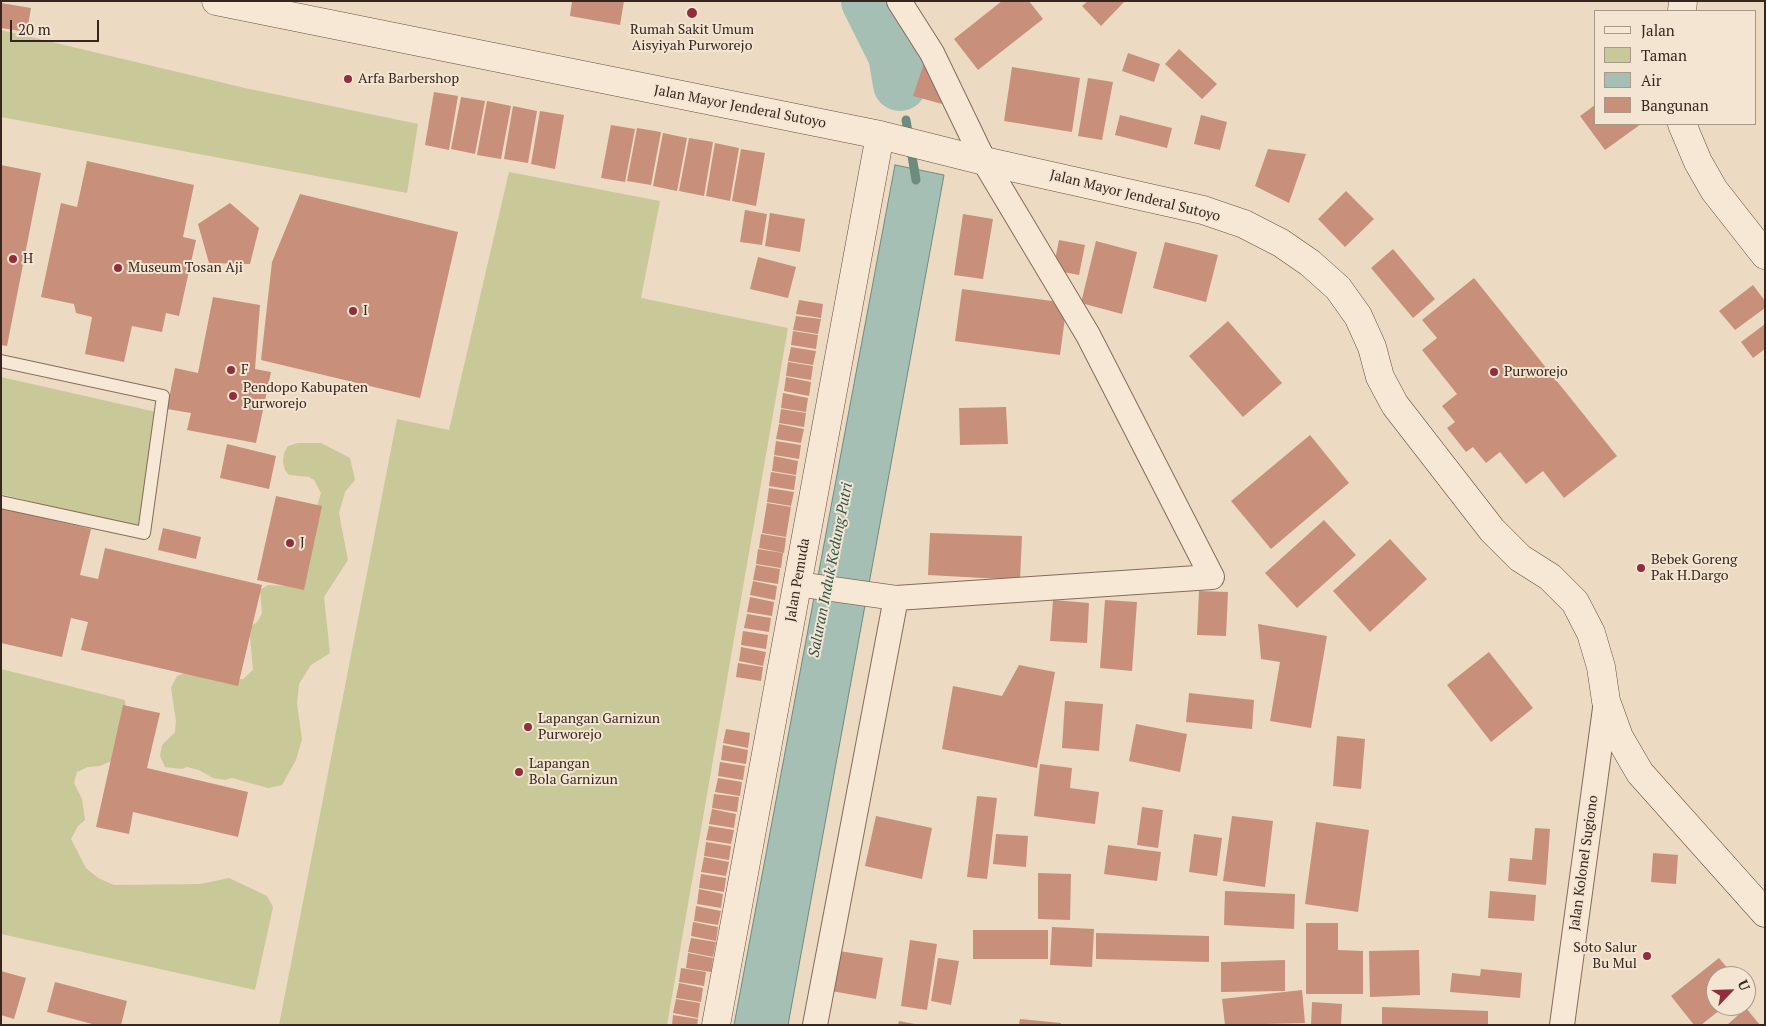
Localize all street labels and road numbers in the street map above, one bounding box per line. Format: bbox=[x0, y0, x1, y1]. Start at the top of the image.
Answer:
street label: Jalan Mayor Jenderal Sutoyo bbox=[652, 82, 828, 132]
street label: Jalan Mayor Jenderal Sutoyo bbox=[1048, 167, 1222, 225]
street label: Jalan Pemuda bbox=[782, 537, 814, 623]
street label: Jalan Kolonel Sugiono bbox=[1566, 794, 1602, 932]

